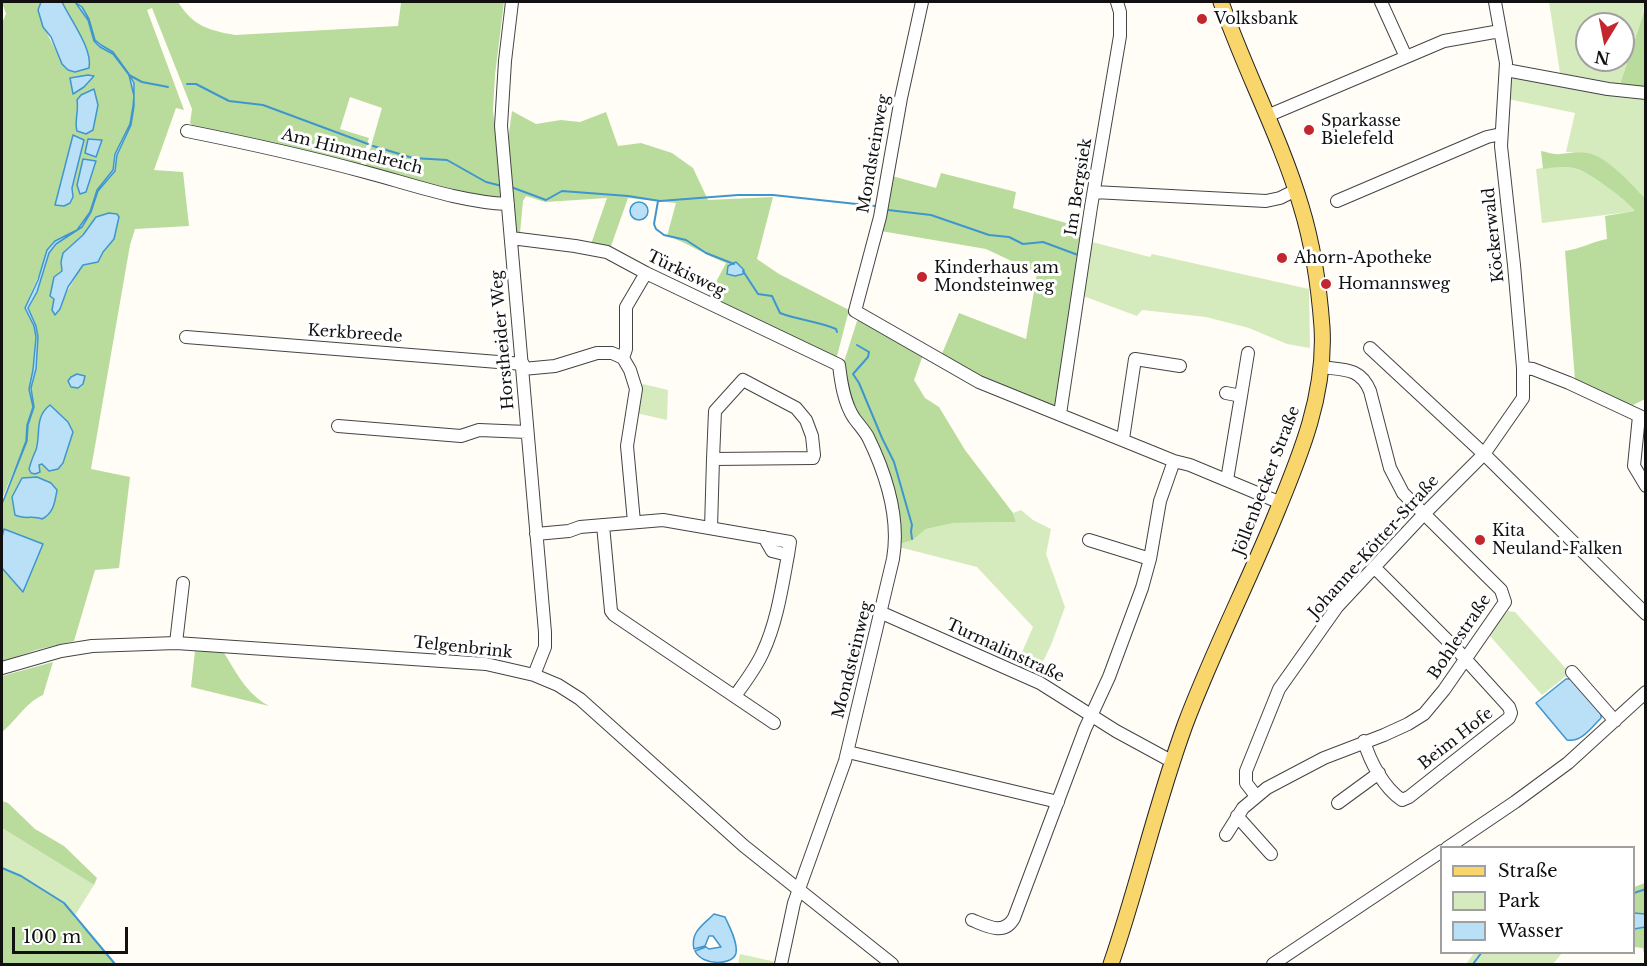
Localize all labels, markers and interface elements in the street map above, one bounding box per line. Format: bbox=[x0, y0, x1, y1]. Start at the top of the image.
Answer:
place label: Volksbank bbox=[1214, 9, 1298, 29]
marker: Volksbank bbox=[1195, 12, 1209, 26]
north arrow bbox=[1575, 12, 1635, 72]
text: N bbox=[1593, 47, 1611, 69]
street label: Mondsteinweg bbox=[854, 93, 894, 215]
place label: Sparkasse Bielefeld bbox=[1321, 111, 1401, 149]
marker: Sparkasse Bielefeld bbox=[1302, 123, 1316, 137]
street label: Am Himmelreich bbox=[279, 125, 425, 179]
street label: Im Bergsiek bbox=[1062, 137, 1096, 237]
street label: Köckerwald bbox=[1479, 187, 1509, 283]
street label: Türkisweg bbox=[644, 247, 728, 301]
place label: Ahorn-Apotheke bbox=[1294, 248, 1432, 268]
marker: Ahorn-Apotheke bbox=[1275, 251, 1289, 265]
place label: Kinderhaus am Mondsteinweg bbox=[934, 258, 1059, 296]
street label: Horstheider Weg bbox=[487, 269, 519, 411]
marker: Kinderhaus am Mondsteinweg bbox=[915, 270, 929, 284]
place label: Homannsweg bbox=[1338, 274, 1450, 294]
marker: Homannsweg bbox=[1319, 277, 1333, 291]
street label: Kerkbreede bbox=[307, 321, 403, 347]
street label: Jöllenbecker Straße bbox=[1230, 403, 1304, 559]
street label: Johanne-Kötter-Straße bbox=[1305, 472, 1443, 622]
place label: Kita Neuland-Falken bbox=[1492, 521, 1623, 559]
marker: Kita Neuland-Falken bbox=[1473, 533, 1487, 547]
street label: Bohlestraße bbox=[1425, 591, 1495, 683]
street label: Mondsteinweg bbox=[829, 599, 877, 721]
street label: Turmalinstraße bbox=[943, 615, 1067, 687]
street label: Telgenbrink bbox=[412, 633, 514, 663]
street label: Beim Hofe bbox=[1415, 704, 1497, 774]
legend bbox=[1440, 846, 1635, 954]
text: Straße bbox=[1498, 860, 1558, 882]
text: Park bbox=[1498, 890, 1540, 912]
scale bar bbox=[15, 915, 130, 953]
text: Wasser bbox=[1498, 920, 1563, 942]
text: 100 m bbox=[23, 926, 81, 948]

